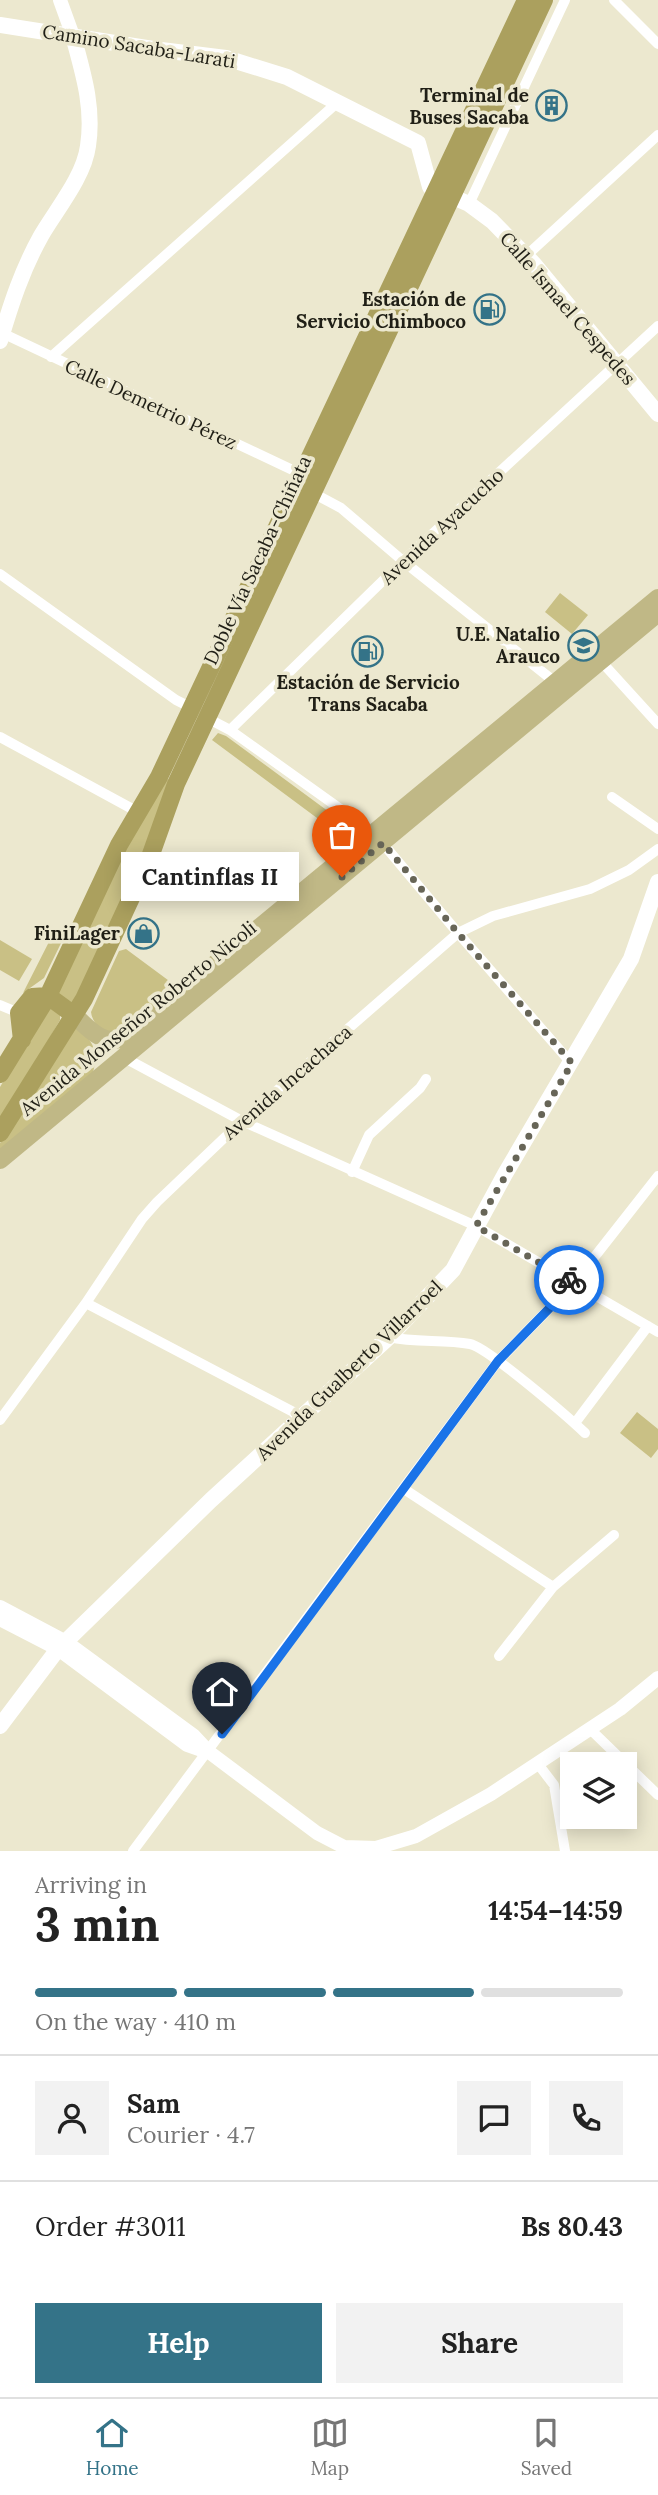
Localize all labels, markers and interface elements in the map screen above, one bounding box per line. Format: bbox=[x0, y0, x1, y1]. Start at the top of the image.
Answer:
street label: Camino Sacaba-Larati bbox=[41, 19, 237, 73]
place label: Terminal de Buses Sacaba bbox=[409, 83, 529, 129]
building icon: Terminal de Buses Sacaba bbox=[535, 89, 569, 123]
street label: Calle Ismael Cespedes bbox=[495, 226, 641, 390]
place label: Estación de Servicio Chimboco bbox=[296, 287, 466, 333]
fuel station icon: Estación de Servicio Chimboco bbox=[472, 293, 506, 327]
street label: Calle Demetrio Pérez bbox=[61, 354, 241, 454]
street label: Doble Vía Sacaba-Chiñata bbox=[198, 451, 316, 668]
street label: Avenida Ayacucho bbox=[375, 463, 509, 590]
place label: U.E. Natalio Arauco bbox=[456, 622, 560, 668]
school or university icon: U.E. Natalio Arauco bbox=[566, 628, 600, 662]
fuel station icon: Estación de Servicio Trans Sacaba bbox=[351, 634, 385, 668]
place label: Estación de Servicio Trans Sacaba bbox=[276, 670, 460, 716]
pin bbox=[312, 805, 372, 877]
icon: bag bbox=[323, 816, 361, 854]
callout: Cantinflas II bbox=[121, 852, 300, 902]
text: Cantinflas II bbox=[142, 862, 278, 891]
street label: Avenida Monseñor Roberto Nicoli bbox=[14, 915, 261, 1121]
shop icon: FiniLager bbox=[126, 916, 160, 950]
place label: FiniLager bbox=[34, 921, 120, 945]
street label: Avenida Incachaca bbox=[217, 1019, 357, 1145]
courier bbox=[534, 1245, 604, 1315]
icon: bike bbox=[550, 1261, 588, 1299]
street label: Avenida Gualberto Villarroel bbox=[250, 1275, 447, 1466]
pin bbox=[192, 1662, 252, 1734]
icon: home bbox=[203, 1673, 241, 1711]
map controls bbox=[560, 1752, 637, 1829]
button: layers bbox=[560, 1752, 637, 1829]
text: Arriving in bbox=[35, 1870, 147, 1899]
text: 14:54–14:59 bbox=[488, 1894, 623, 1927]
text: 3 min bbox=[35, 1895, 160, 1954]
text: On the way · 410 m bbox=[35, 2007, 236, 2036]
button: person bbox=[35, 2081, 109, 2155]
button: chat bbox=[457, 2081, 531, 2155]
button: phone bbox=[549, 2081, 623, 2155]
text: Sam bbox=[127, 2087, 180, 2120]
text: Courier · 4.7 bbox=[127, 2120, 255, 2149]
text: Order #3011 bbox=[35, 2210, 186, 2243]
text: Bs 80.43 bbox=[521, 2210, 623, 2243]
button: Help bbox=[35, 2303, 322, 2383]
button: Share bbox=[336, 2303, 623, 2383]
tab: Home bbox=[86, 2414, 139, 2480]
tab: Map bbox=[310, 2414, 349, 2480]
tab: Saved bbox=[521, 2414, 572, 2480]

